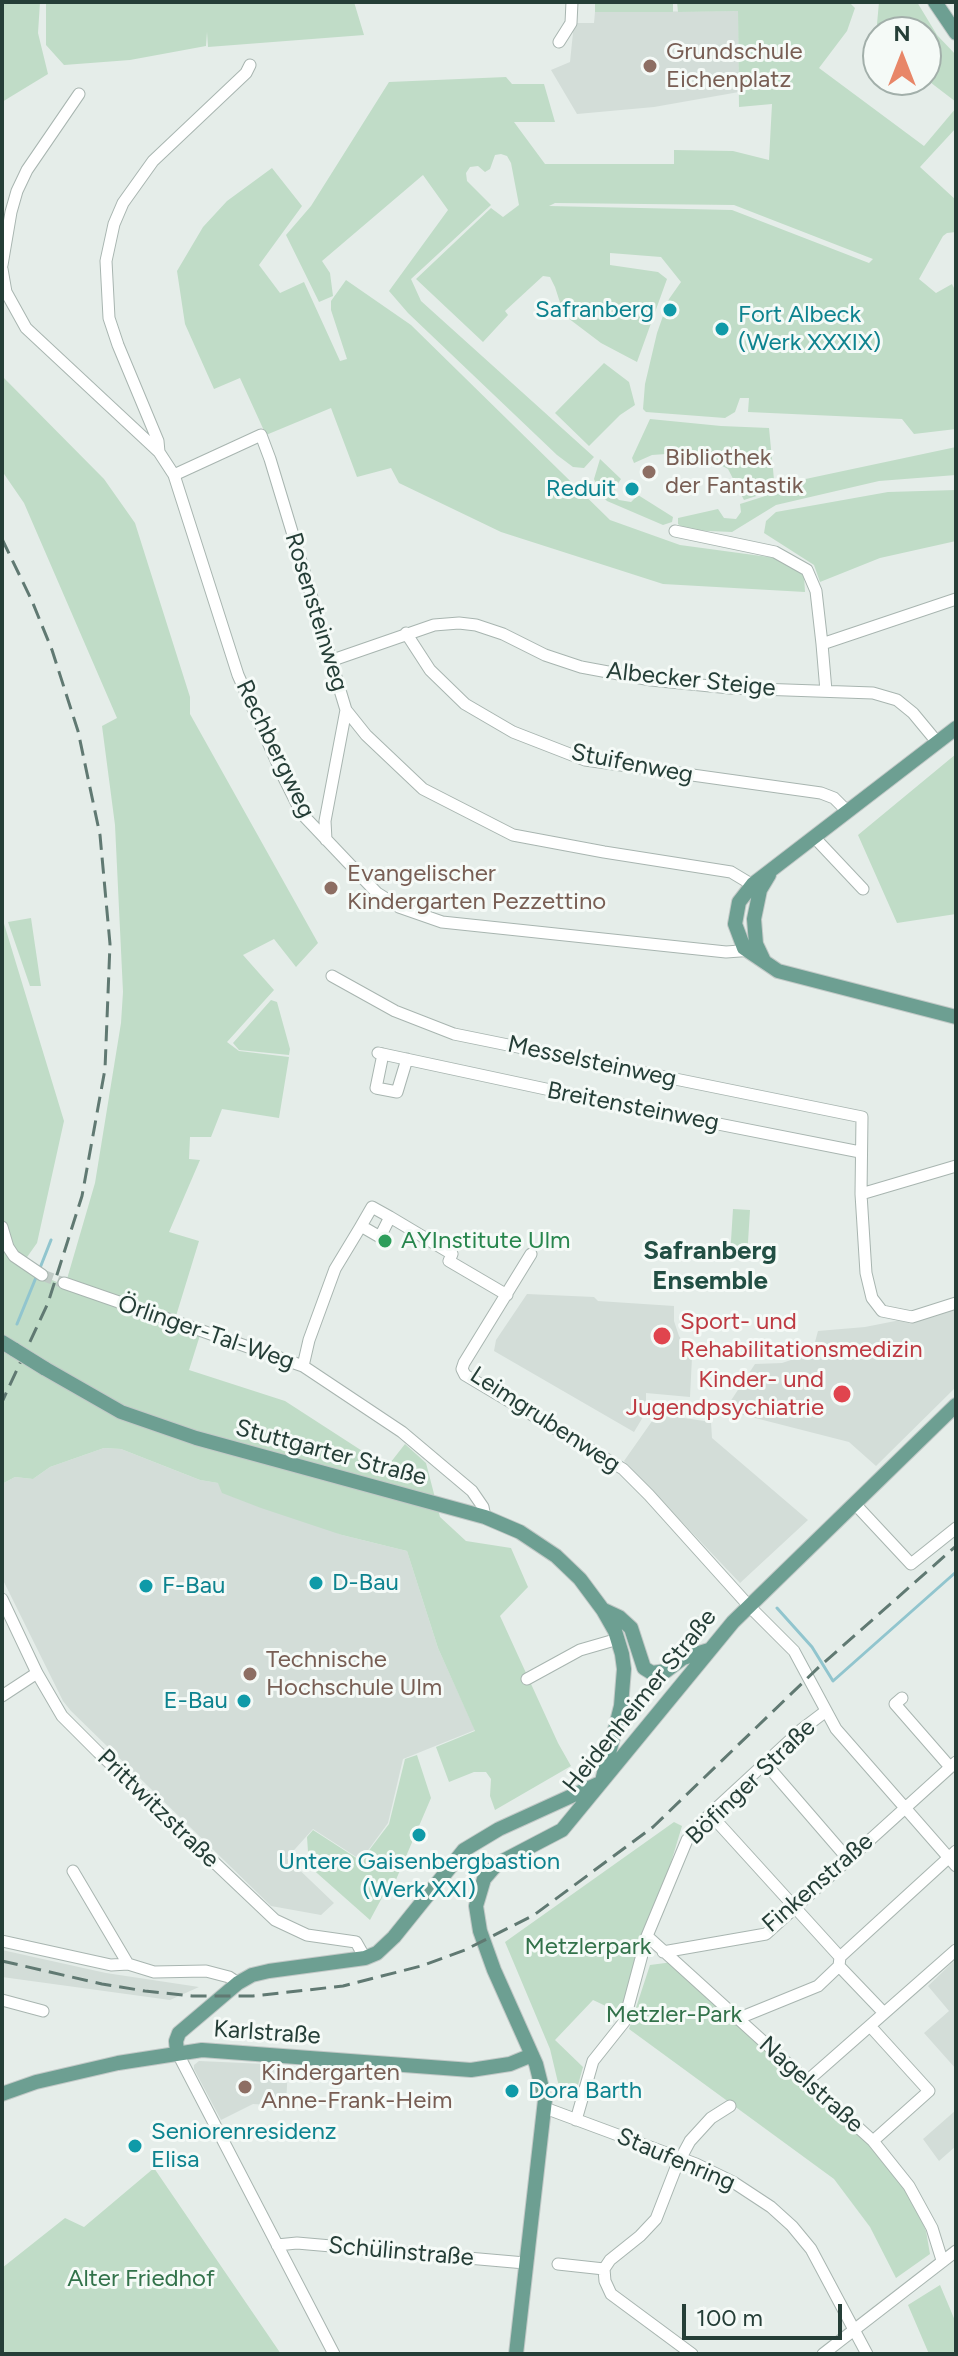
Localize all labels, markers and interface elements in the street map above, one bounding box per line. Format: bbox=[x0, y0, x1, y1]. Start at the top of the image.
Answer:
north arrow bbox=[862, 16, 942, 96]
text: N bbox=[893, 20, 911, 47]
place label: Grundschule Eichenplatz bbox=[666, 38, 803, 94]
marker: Grundschule Eichenplatz bbox=[641, 57, 659, 75]
place label: Safranberg bbox=[535, 296, 654, 324]
marker: Safranberg bbox=[661, 301, 679, 319]
place label: Fort Albeck (Werk XXXIX) bbox=[738, 301, 881, 357]
marker: Fort Albeck (Werk XXXIX) bbox=[713, 320, 731, 338]
place label: Bibliothek der Fantastik bbox=[665, 444, 803, 500]
marker: Bibliothek der Fantastik bbox=[640, 463, 658, 481]
place label: Reduit bbox=[546, 475, 616, 503]
marker: Reduit bbox=[623, 480, 641, 498]
street label: Rosensteinweg bbox=[278, 529, 354, 695]
street label: Albecker Steige bbox=[605, 657, 777, 703]
street label: Rechbergweg bbox=[229, 675, 321, 823]
street label: Stuifenweg bbox=[569, 738, 695, 790]
place label: Evangelischer Kindergarten Pezzettino bbox=[347, 860, 606, 916]
marker: Evangelischer Kindergarten Pezzettino bbox=[322, 879, 340, 897]
street label: Messelsteinweg bbox=[505, 1030, 679, 1094]
street label: Breitensteinweg bbox=[544, 1076, 722, 1138]
place label: AYInstitute Ulm bbox=[401, 1227, 570, 1255]
marker: AYInstitute Ulm bbox=[376, 1232, 394, 1250]
district label: Safranberg Ensemble bbox=[643, 1235, 777, 1296]
street label: Örlinger-Tal-Weg bbox=[114, 1289, 298, 1377]
place label: Sport- und Rehabilitationsmedizin bbox=[680, 1308, 923, 1364]
marker: Sport- und Rehabilitationsmedizin bbox=[651, 1325, 673, 1347]
street label: Leimgrubenweg bbox=[464, 1361, 626, 1479]
place label: Kinder- und Jugendpsychiatrie bbox=[626, 1366, 824, 1422]
marker: Kinder- und Jugendpsychiatrie bbox=[831, 1383, 853, 1405]
street label: Stuttgarter Straße bbox=[232, 1414, 430, 1492]
place label: D-Bau bbox=[332, 1569, 399, 1597]
place label: F-Bau bbox=[162, 1572, 225, 1600]
marker: D-Bau bbox=[307, 1574, 325, 1592]
marker: F-Bau bbox=[137, 1577, 155, 1595]
street label: Heidenheimer Straße bbox=[557, 1603, 723, 1799]
place label: Technische Hochschule Ulm bbox=[266, 1646, 442, 1702]
marker: Technische Hochschule Ulm bbox=[241, 1665, 259, 1683]
place label: E-Bau bbox=[163, 1687, 228, 1715]
marker: E-Bau bbox=[235, 1692, 253, 1710]
street label: Böfinger Straße bbox=[680, 1713, 822, 1851]
street label: Prittwitzstraße bbox=[91, 1744, 225, 1874]
marker: Untere Gaisenbergbastion (Werk XXI) bbox=[410, 1826, 428, 1844]
street label: Finkenstraße bbox=[757, 1827, 879, 1939]
place label: Untere Gaisenbergbastion (Werk XXI) bbox=[278, 1848, 560, 1904]
park label: Metzlerpark bbox=[525, 1933, 651, 1961]
park label: Metzler-Park bbox=[606, 2001, 742, 2029]
street label: Karlstraße bbox=[212, 2015, 322, 2051]
street label: Nagelstraße bbox=[753, 2031, 869, 2139]
place label: Kindergarten Anne-Frank-Heim bbox=[261, 2059, 452, 2115]
place label: Dora Barth bbox=[528, 2077, 642, 2105]
marker: Kindergarten Anne-Frank-Heim bbox=[236, 2078, 254, 2096]
marker: Dora Barth bbox=[503, 2082, 521, 2100]
place label: Seniorenresidenz Elisa bbox=[151, 2118, 337, 2174]
street label: Staufenring bbox=[612, 2122, 740, 2198]
marker: Seniorenresidenz Elisa bbox=[126, 2137, 144, 2155]
street label: Schülinstraße bbox=[327, 2231, 475, 2273]
park label: Alter Friedhof bbox=[67, 2265, 215, 2293]
scale bar bbox=[686, 2288, 846, 2338]
text: 100 m bbox=[696, 2303, 763, 2332]

